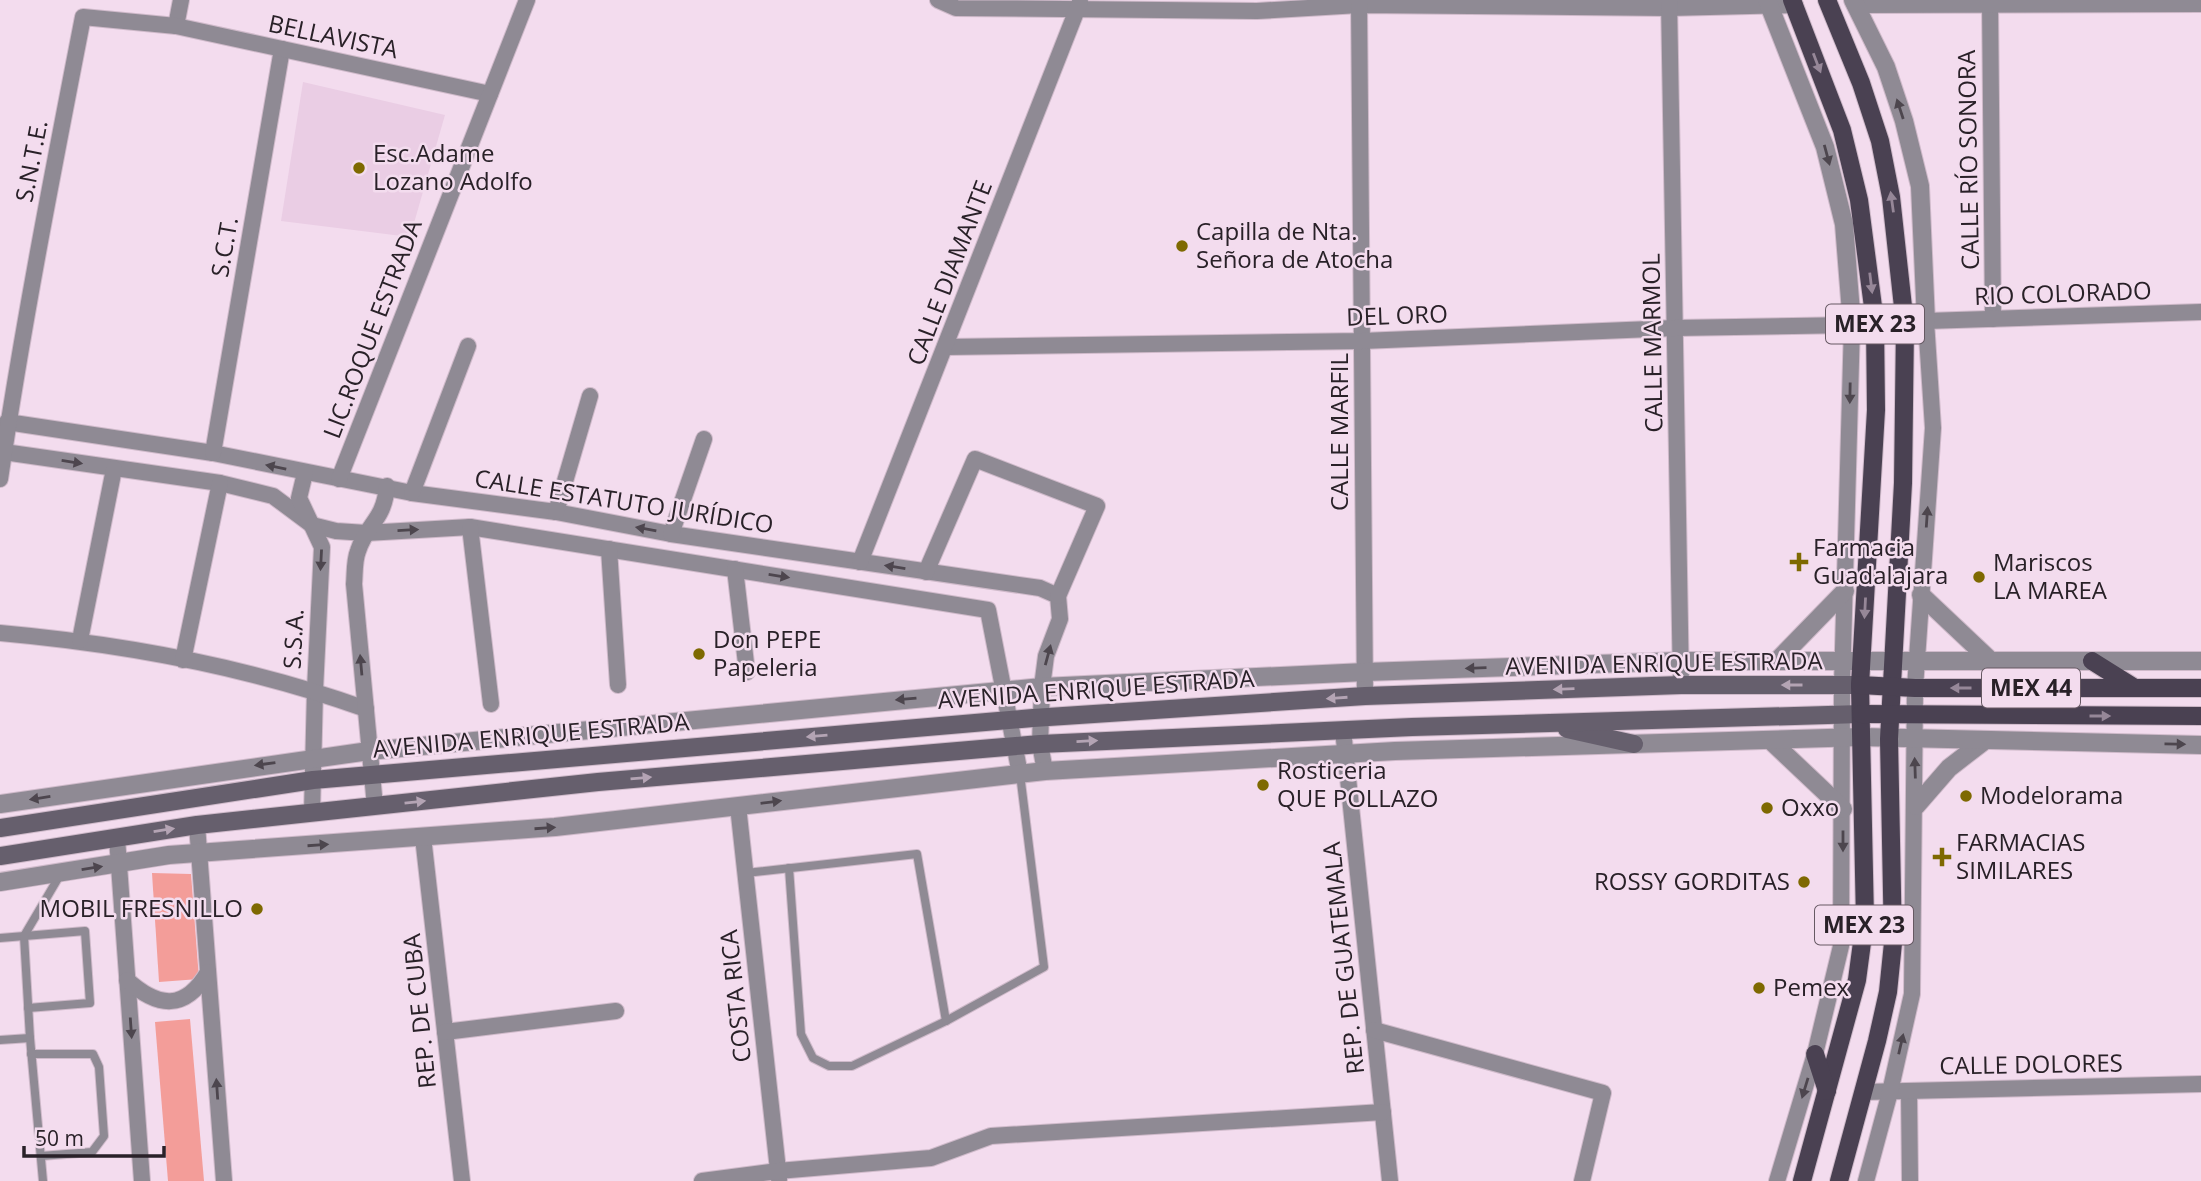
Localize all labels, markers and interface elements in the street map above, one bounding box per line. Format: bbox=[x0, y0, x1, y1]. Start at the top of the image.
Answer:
street label: BELLAVISTA bbox=[265, 6, 402, 66]
street label: CALLE RÍO SONORA bbox=[1949, 49, 1986, 270]
one-way arrow bbox=[1811, 53, 1822, 74]
one-way arrow bbox=[1894, 98, 1905, 119]
street label: S.N.T.E. bbox=[6, 117, 55, 205]
place label: Esc.Adame Lozano Adolfo bbox=[373, 136, 533, 197]
one-way arrow bbox=[1822, 144, 1833, 166]
marker: Esc.Adame Lozano Adolfo bbox=[351, 160, 367, 176]
street label: CALLE DIAMANTE bbox=[898, 175, 999, 370]
one-way arrow bbox=[1886, 191, 1897, 213]
street label: LIC.ROQUE ESTRADA bbox=[315, 213, 429, 443]
street label: S.C.T. bbox=[202, 214, 245, 279]
place label: Capilla de Nta. Señora de Atocha bbox=[1196, 214, 1393, 275]
marker: Capilla de Nta. Señora de Atocha bbox=[1174, 238, 1190, 254]
street label: CALLE MARMOL bbox=[1633, 253, 1670, 433]
one-way arrow bbox=[1866, 273, 1877, 295]
street label: RIO COLORADO bbox=[1974, 273, 2152, 312]
street label: DEL ORO bbox=[1346, 296, 1448, 333]
road number: MEX 23 bbox=[1826, 304, 1924, 344]
street label: CALLE MARFIL bbox=[1322, 353, 1355, 511]
one-way arrow bbox=[1844, 382, 1856, 404]
one-way arrow bbox=[61, 457, 83, 468]
street label: CALLE ESTATUTO JURÍDICO bbox=[473, 461, 776, 540]
one-way arrow bbox=[265, 462, 287, 473]
one-way arrow bbox=[1922, 506, 1933, 528]
one-way arrow bbox=[635, 523, 657, 534]
one-way arrow bbox=[398, 525, 420, 536]
place label: Farmacia Guadalajara bbox=[1813, 530, 1948, 591]
place label: Mariscos LA MAREA bbox=[1993, 545, 2108, 606]
one-way arrow bbox=[315, 550, 326, 572]
marker: Farmacia Guadalajara bbox=[1791, 554, 1807, 570]
one-way arrow bbox=[884, 561, 906, 572]
marker: Mariscos LA MAREA bbox=[1971, 569, 1987, 585]
one-way arrow bbox=[768, 571, 790, 582]
one-way arrow bbox=[1859, 598, 1870, 620]
street label: S.S.A. bbox=[274, 608, 311, 670]
place label: Don PEPE Papeleria bbox=[713, 622, 821, 683]
one-way arrow bbox=[1043, 643, 1054, 665]
street label: AVENIDA ENRIQUE ESTRADA bbox=[1505, 643, 1824, 682]
marker: Don PEPE Papeleria bbox=[691, 646, 707, 662]
one-way arrow bbox=[356, 654, 367, 676]
street label: AVENIDA ENRIQUE ESTRADA bbox=[936, 661, 1256, 716]
one-way arrow bbox=[1464, 662, 1486, 674]
road number: MEX 44 bbox=[1982, 668, 2080, 708]
one-way arrow bbox=[1781, 679, 1803, 691]
one-way arrow bbox=[1950, 682, 1972, 694]
one-way arrow bbox=[1553, 683, 1575, 695]
one-way arrow bbox=[1326, 693, 1348, 704]
one-way arrow bbox=[895, 694, 917, 705]
street label: AVENIDA ENRIQUE ESTRADA bbox=[371, 704, 691, 765]
one-way arrow bbox=[2090, 710, 2112, 722]
one-way arrow bbox=[806, 731, 828, 742]
one-way arrow bbox=[1076, 736, 1098, 747]
one-way arrow bbox=[2164, 738, 2186, 750]
place label: Rosticeria QUE POLLAZO bbox=[1277, 753, 1438, 814]
one-way arrow bbox=[1909, 757, 1920, 779]
one-way arrow bbox=[254, 759, 276, 770]
one-way arrow bbox=[630, 772, 652, 783]
marker: Rosticeria QUE POLLAZO bbox=[1255, 777, 1271, 793]
place label: Modelorama bbox=[1980, 778, 2123, 811]
marker: Modelorama bbox=[1958, 788, 1974, 804]
place label: Oxxo bbox=[1781, 790, 1839, 823]
one-way arrow bbox=[29, 793, 51, 804]
one-way arrow bbox=[404, 796, 426, 807]
one-way arrow bbox=[760, 797, 782, 808]
marker: Oxxo bbox=[1759, 800, 1775, 816]
one-way arrow bbox=[534, 822, 556, 833]
one-way arrow bbox=[153, 825, 175, 836]
place label: FARMACIAS SIMILARES bbox=[1956, 825, 2085, 886]
one-way arrow bbox=[1837, 830, 1849, 852]
one-way arrow bbox=[307, 839, 329, 850]
street label: REP. DE GUATEMALA bbox=[1314, 840, 1371, 1076]
marker: FARMACIAS SIMILARES bbox=[1934, 849, 1950, 865]
one-way arrow bbox=[81, 862, 103, 873]
place label: ROSSY GORDITAS bbox=[1594, 864, 1790, 897]
marker: ROSSY GORDITAS bbox=[1796, 874, 1812, 890]
place label: MOBIL FRESNILLO bbox=[40, 891, 243, 924]
marker: MOBIL FRESNILLO bbox=[249, 901, 265, 917]
road number: MEX 23 bbox=[1815, 906, 1913, 944]
street label: COSTA RICA bbox=[711, 927, 758, 1064]
street label: REP. DE CUBA bbox=[394, 931, 443, 1090]
place label: Pemex bbox=[1773, 970, 1850, 1003]
marker: Pemex bbox=[1751, 980, 1767, 996]
one-way arrow bbox=[126, 1017, 137, 1039]
one-way arrow bbox=[1896, 1033, 1907, 1055]
street label: CALLE DOLORES bbox=[1939, 1045, 2123, 1082]
one-way arrow bbox=[211, 1077, 222, 1099]
one-way arrow bbox=[1799, 1078, 1809, 1099]
scale bar bbox=[24, 1114, 164, 1158]
text: 50 m bbox=[35, 1124, 84, 1152]

